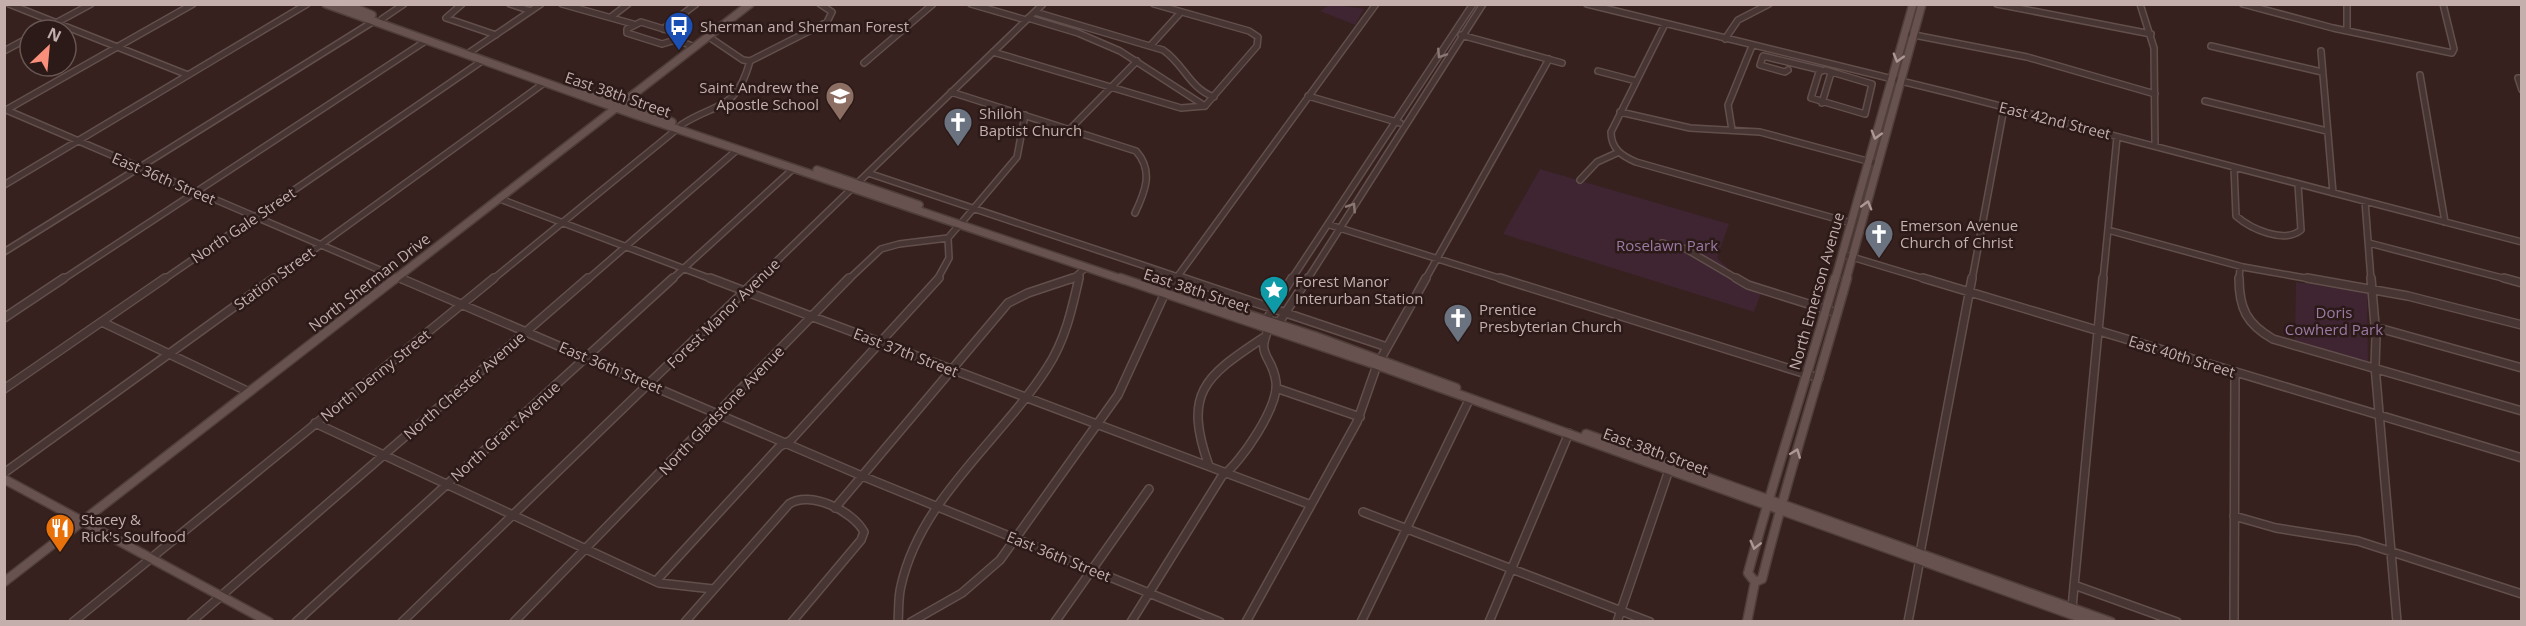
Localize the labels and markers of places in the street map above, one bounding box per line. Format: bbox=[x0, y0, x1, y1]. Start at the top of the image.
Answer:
bus stop icon: Sherman and Sherman Forest bbox=[663, 10, 695, 52]
place label: Sherman and Sherman Forest bbox=[700, 16, 909, 36]
place label: Saint Andrew the Apostle School bbox=[699, 77, 819, 114]
school or university icon: Saint Andrew the Apostle School bbox=[824, 80, 856, 122]
place label: Shiloh Baptist Church bbox=[979, 103, 1082, 140]
church icon: Shiloh Baptist Church bbox=[942, 106, 974, 148]
place label: Emerson Avenue Church of Christ bbox=[1900, 215, 2018, 252]
church icon: Emerson Avenue Church of Christ bbox=[1863, 218, 1895, 260]
place label: Forest Manor Interurban Station bbox=[1295, 271, 1424, 308]
place icon: Forest Manor Interurban Station bbox=[1258, 274, 1290, 316]
place label: Prentice Presbyterian Church bbox=[1479, 299, 1622, 336]
church icon: Prentice Presbyterian Church bbox=[1442, 302, 1474, 344]
place label: Stacey & Rick's Soulfood bbox=[81, 509, 186, 546]
restaurant icon: Stacey & Rick's Soulfood bbox=[44, 512, 76, 554]

